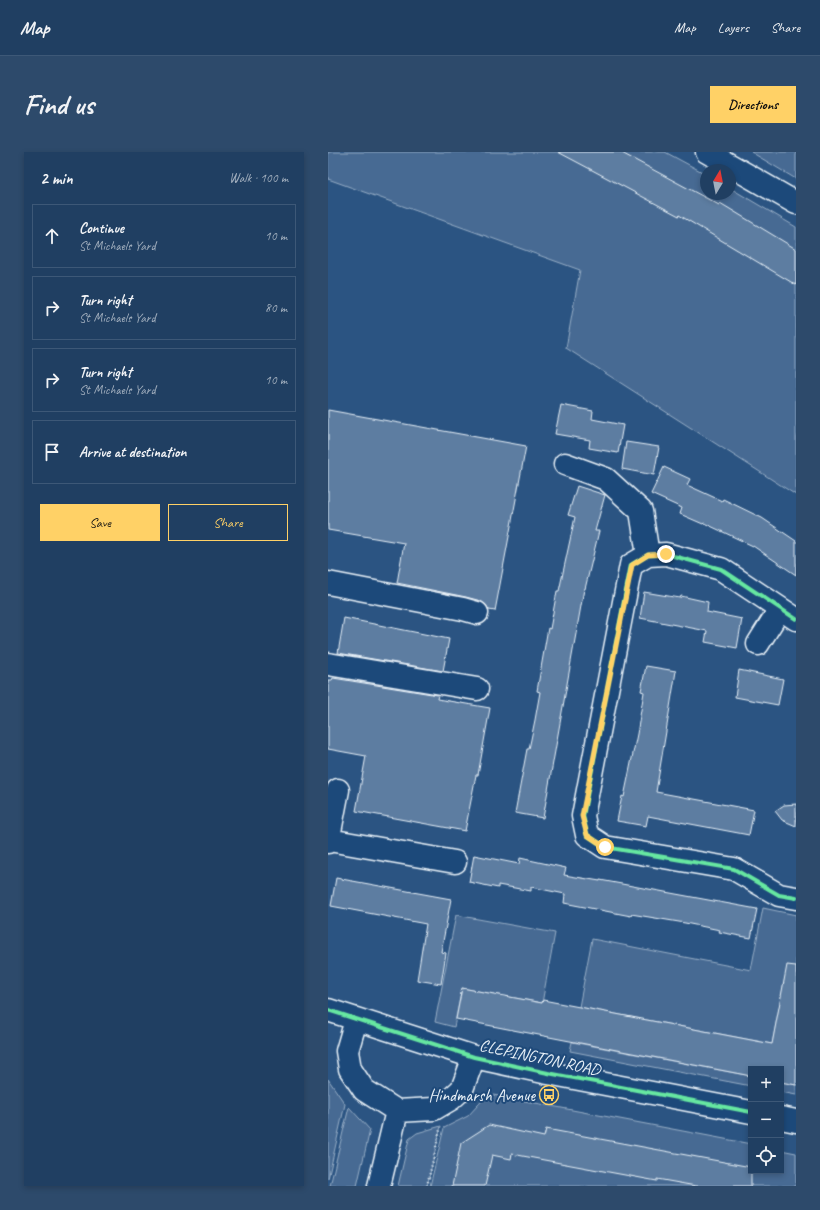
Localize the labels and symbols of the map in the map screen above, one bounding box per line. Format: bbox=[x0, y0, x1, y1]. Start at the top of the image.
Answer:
north arrow bbox=[700, 164, 736, 200]
route end bbox=[657, 545, 675, 563]
route start bbox=[596, 838, 614, 856]
street label: CLEPINGTON ROAD bbox=[478, 1034, 604, 1081]
bus stop icon: Hindmarsh Avenue bbox=[538, 1084, 560, 1106]
place label: Hindmarsh Avenue bbox=[429, 1085, 536, 1106]

